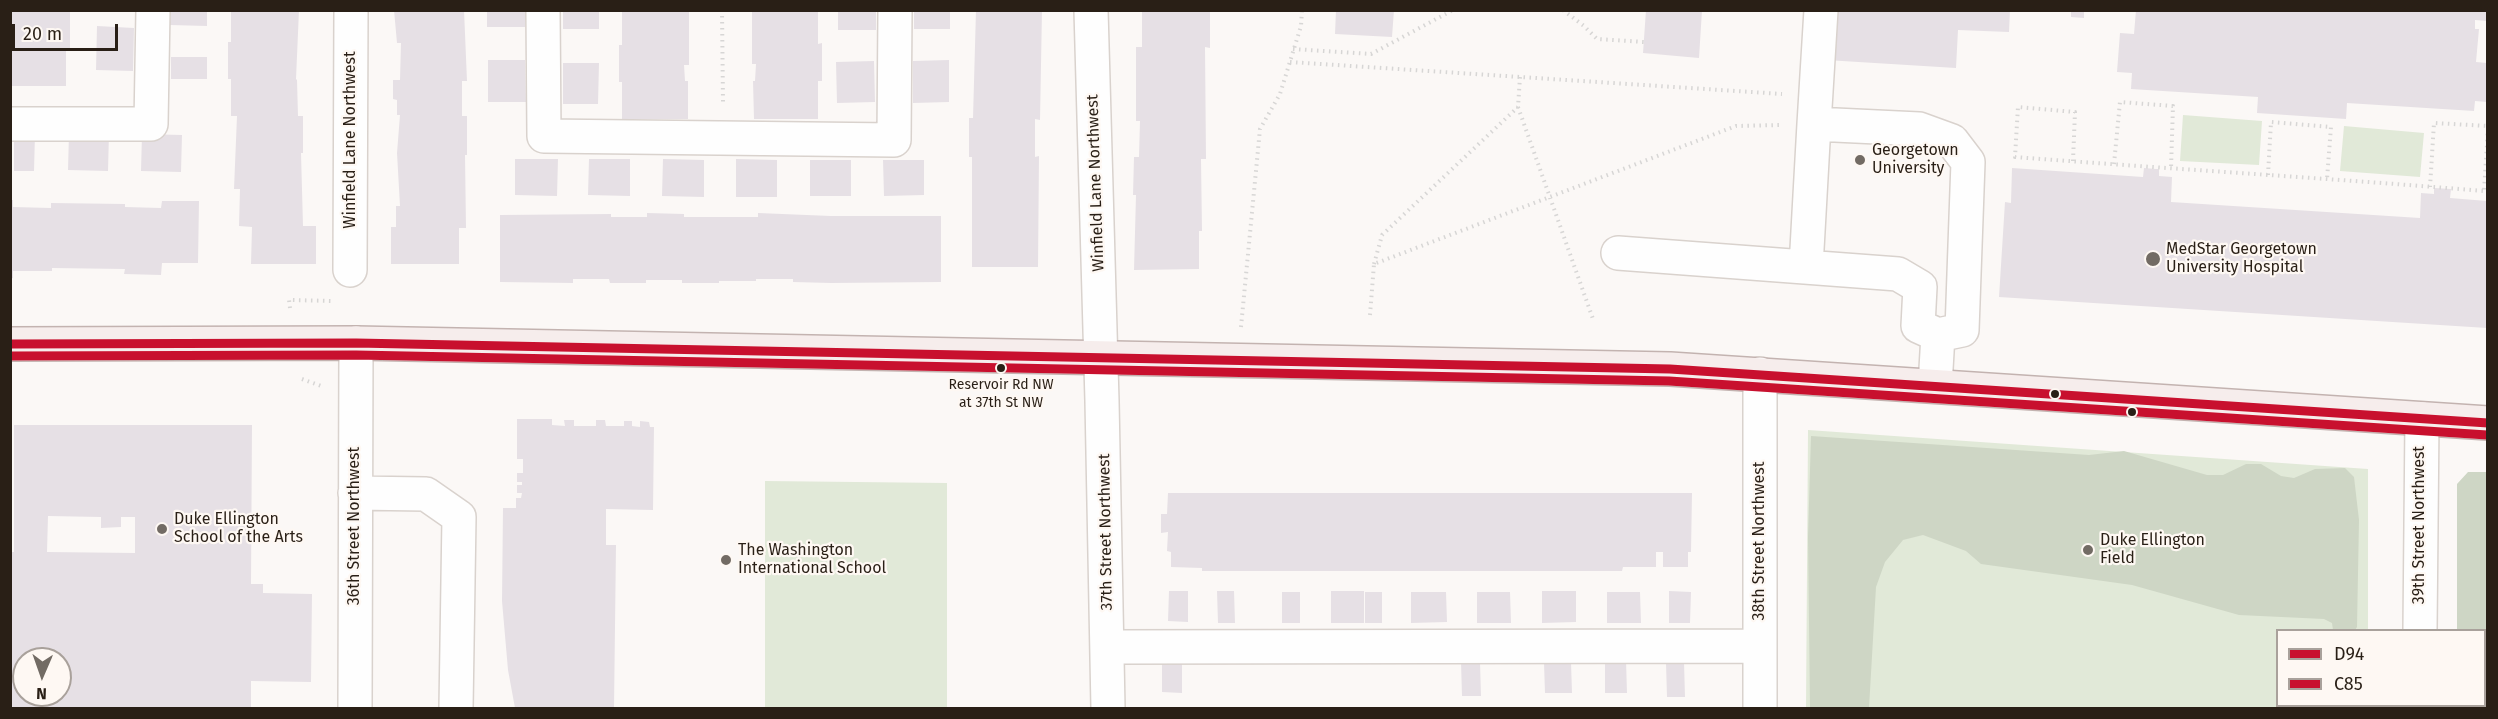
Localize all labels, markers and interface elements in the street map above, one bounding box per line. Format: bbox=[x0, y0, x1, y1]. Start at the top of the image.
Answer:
scale bar bbox=[15, 12, 122, 50]
text: 20 m bbox=[23, 23, 62, 45]
street label: Winfield Lane Northwest bbox=[341, 51, 361, 229]
street label: Winfield Lane Northwest bbox=[1083, 94, 1109, 272]
place label: Georgetown University bbox=[1872, 141, 1959, 179]
marker: Georgetown University bbox=[1853, 153, 1867, 167]
place label: MedStar Georgetown University Hospital bbox=[2166, 240, 2317, 278]
marker: MedStar Georgetown University Hospital bbox=[2144, 250, 2162, 268]
marker: Reservoir Rd NW at 37th St NW bbox=[995, 362, 1007, 374]
place label: Reservoir Rd NW at 37th St NW bbox=[949, 377, 1053, 410]
unlabelled marker bbox=[2049, 388, 2061, 400]
unlabelled marker bbox=[2126, 406, 2138, 418]
street label: 39th Street Northwest bbox=[2410, 446, 2430, 604]
street label: 36th Street Northwest bbox=[345, 447, 365, 605]
street label: 37th Street Northwest bbox=[1095, 453, 1117, 611]
street label: 38th Street Northwest bbox=[1750, 462, 1770, 620]
place label: Duke Ellington School of the Arts bbox=[174, 510, 303, 548]
marker: Duke Ellington School of the Arts bbox=[155, 522, 169, 536]
place label: Duke Ellington Field bbox=[2100, 531, 2205, 569]
place label: The Washington International School bbox=[738, 541, 886, 579]
marker: Duke Ellington Field bbox=[2081, 543, 2095, 557]
marker: The Washington International School bbox=[719, 553, 733, 567]
legend bbox=[2276, 629, 2486, 707]
text: D94 bbox=[2334, 643, 2364, 665]
north arrow bbox=[12, 647, 72, 707]
text: C85 bbox=[2334, 673, 2363, 695]
text: N bbox=[36, 684, 47, 703]

